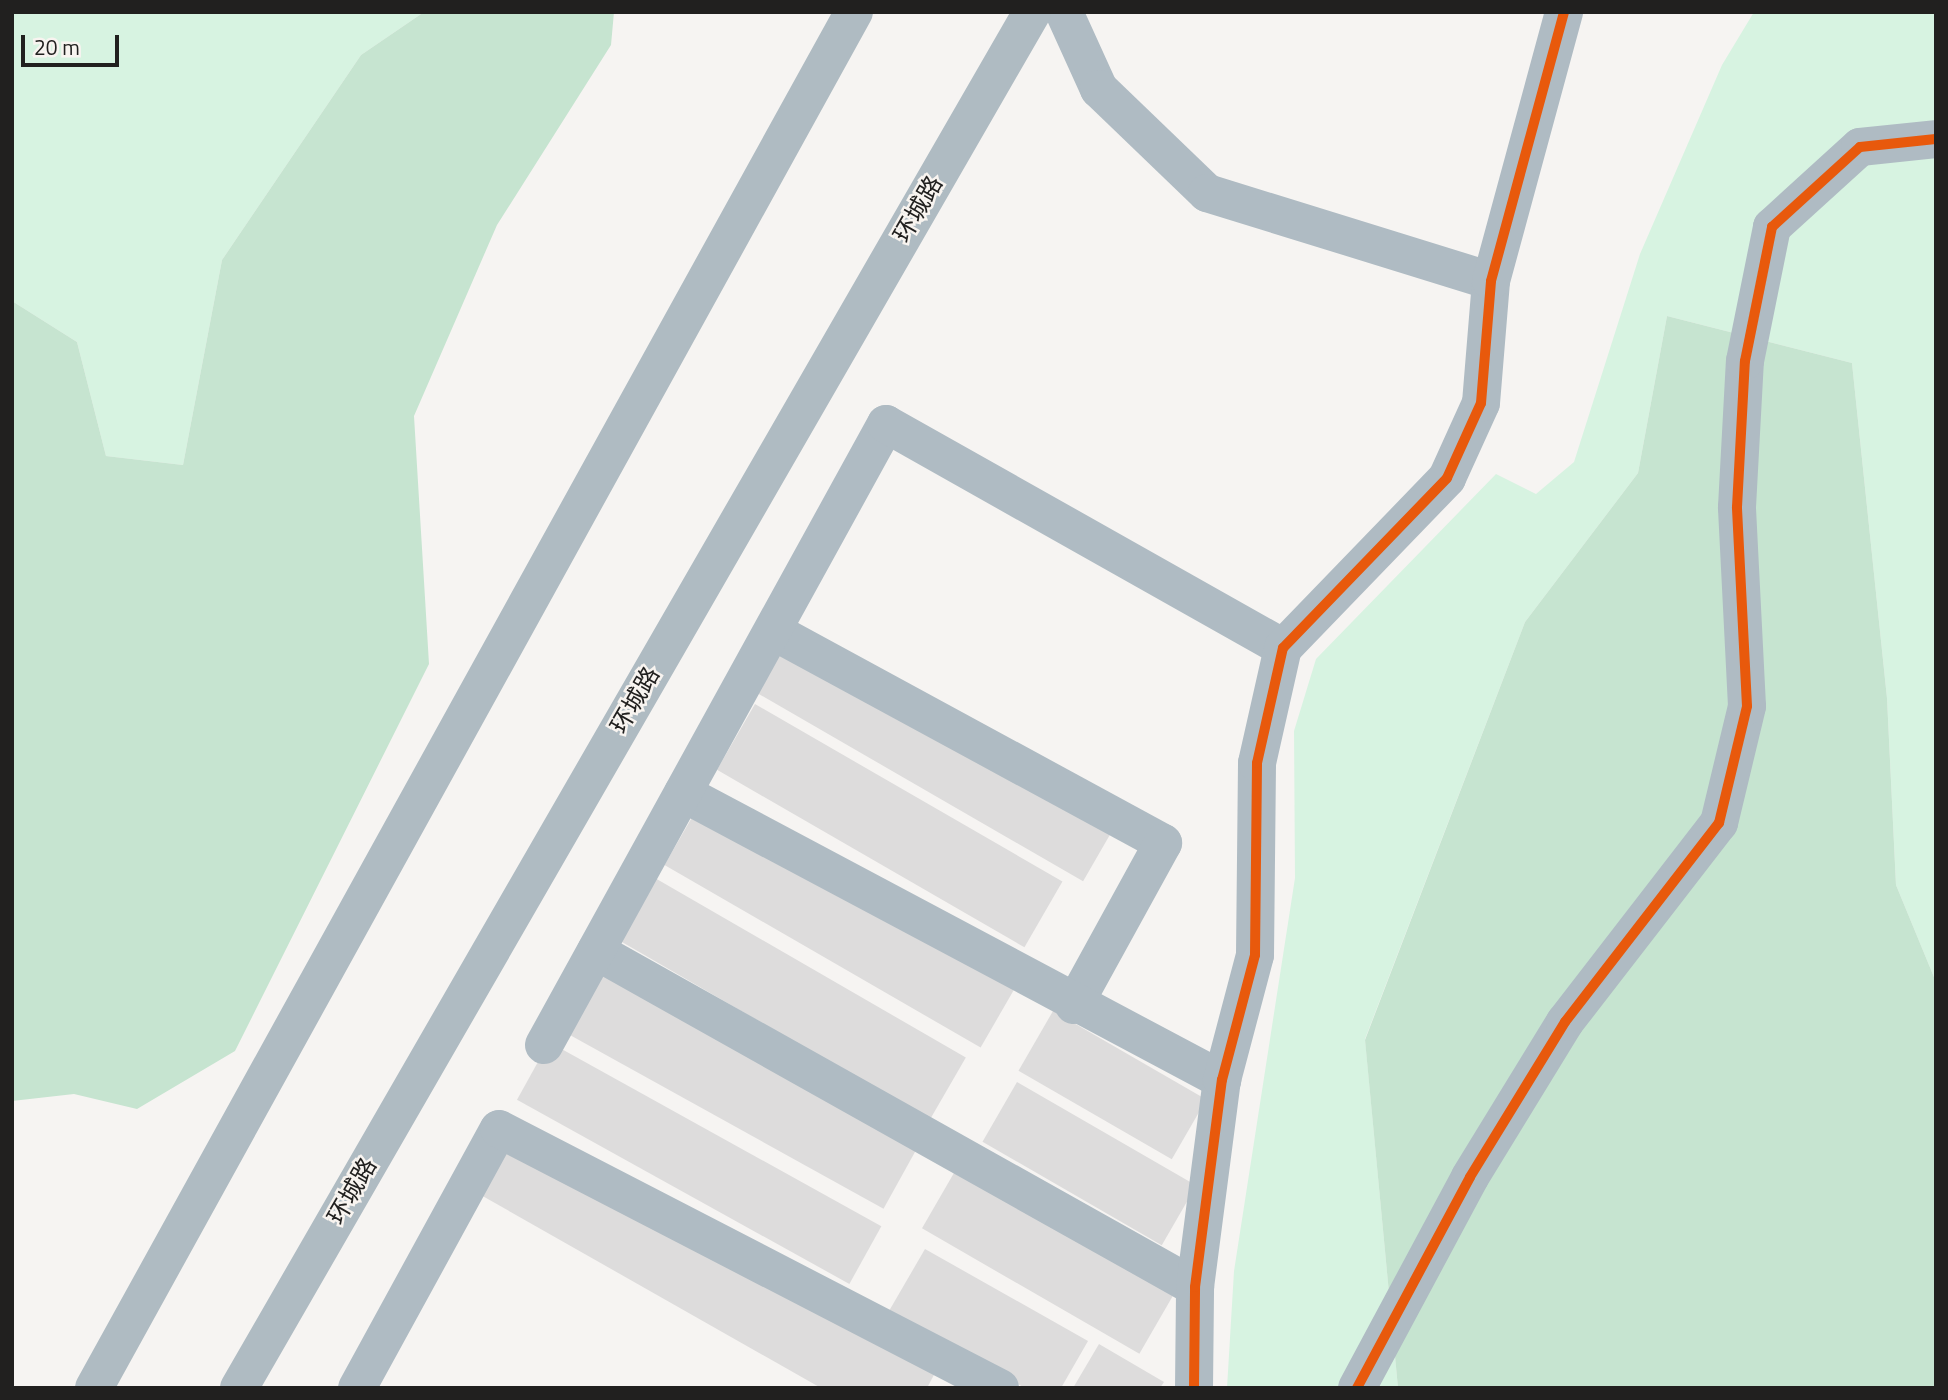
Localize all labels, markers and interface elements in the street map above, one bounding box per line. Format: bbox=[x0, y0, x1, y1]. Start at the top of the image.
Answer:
scale bar bbox=[24, 21, 122, 65]
text: 20 m bbox=[34, 31, 80, 63]
street label: 环城路 bbox=[888, 171, 948, 247]
street label: 环城路 bbox=[605, 662, 665, 738]
street label: 环城路 bbox=[322, 1153, 382, 1229]

